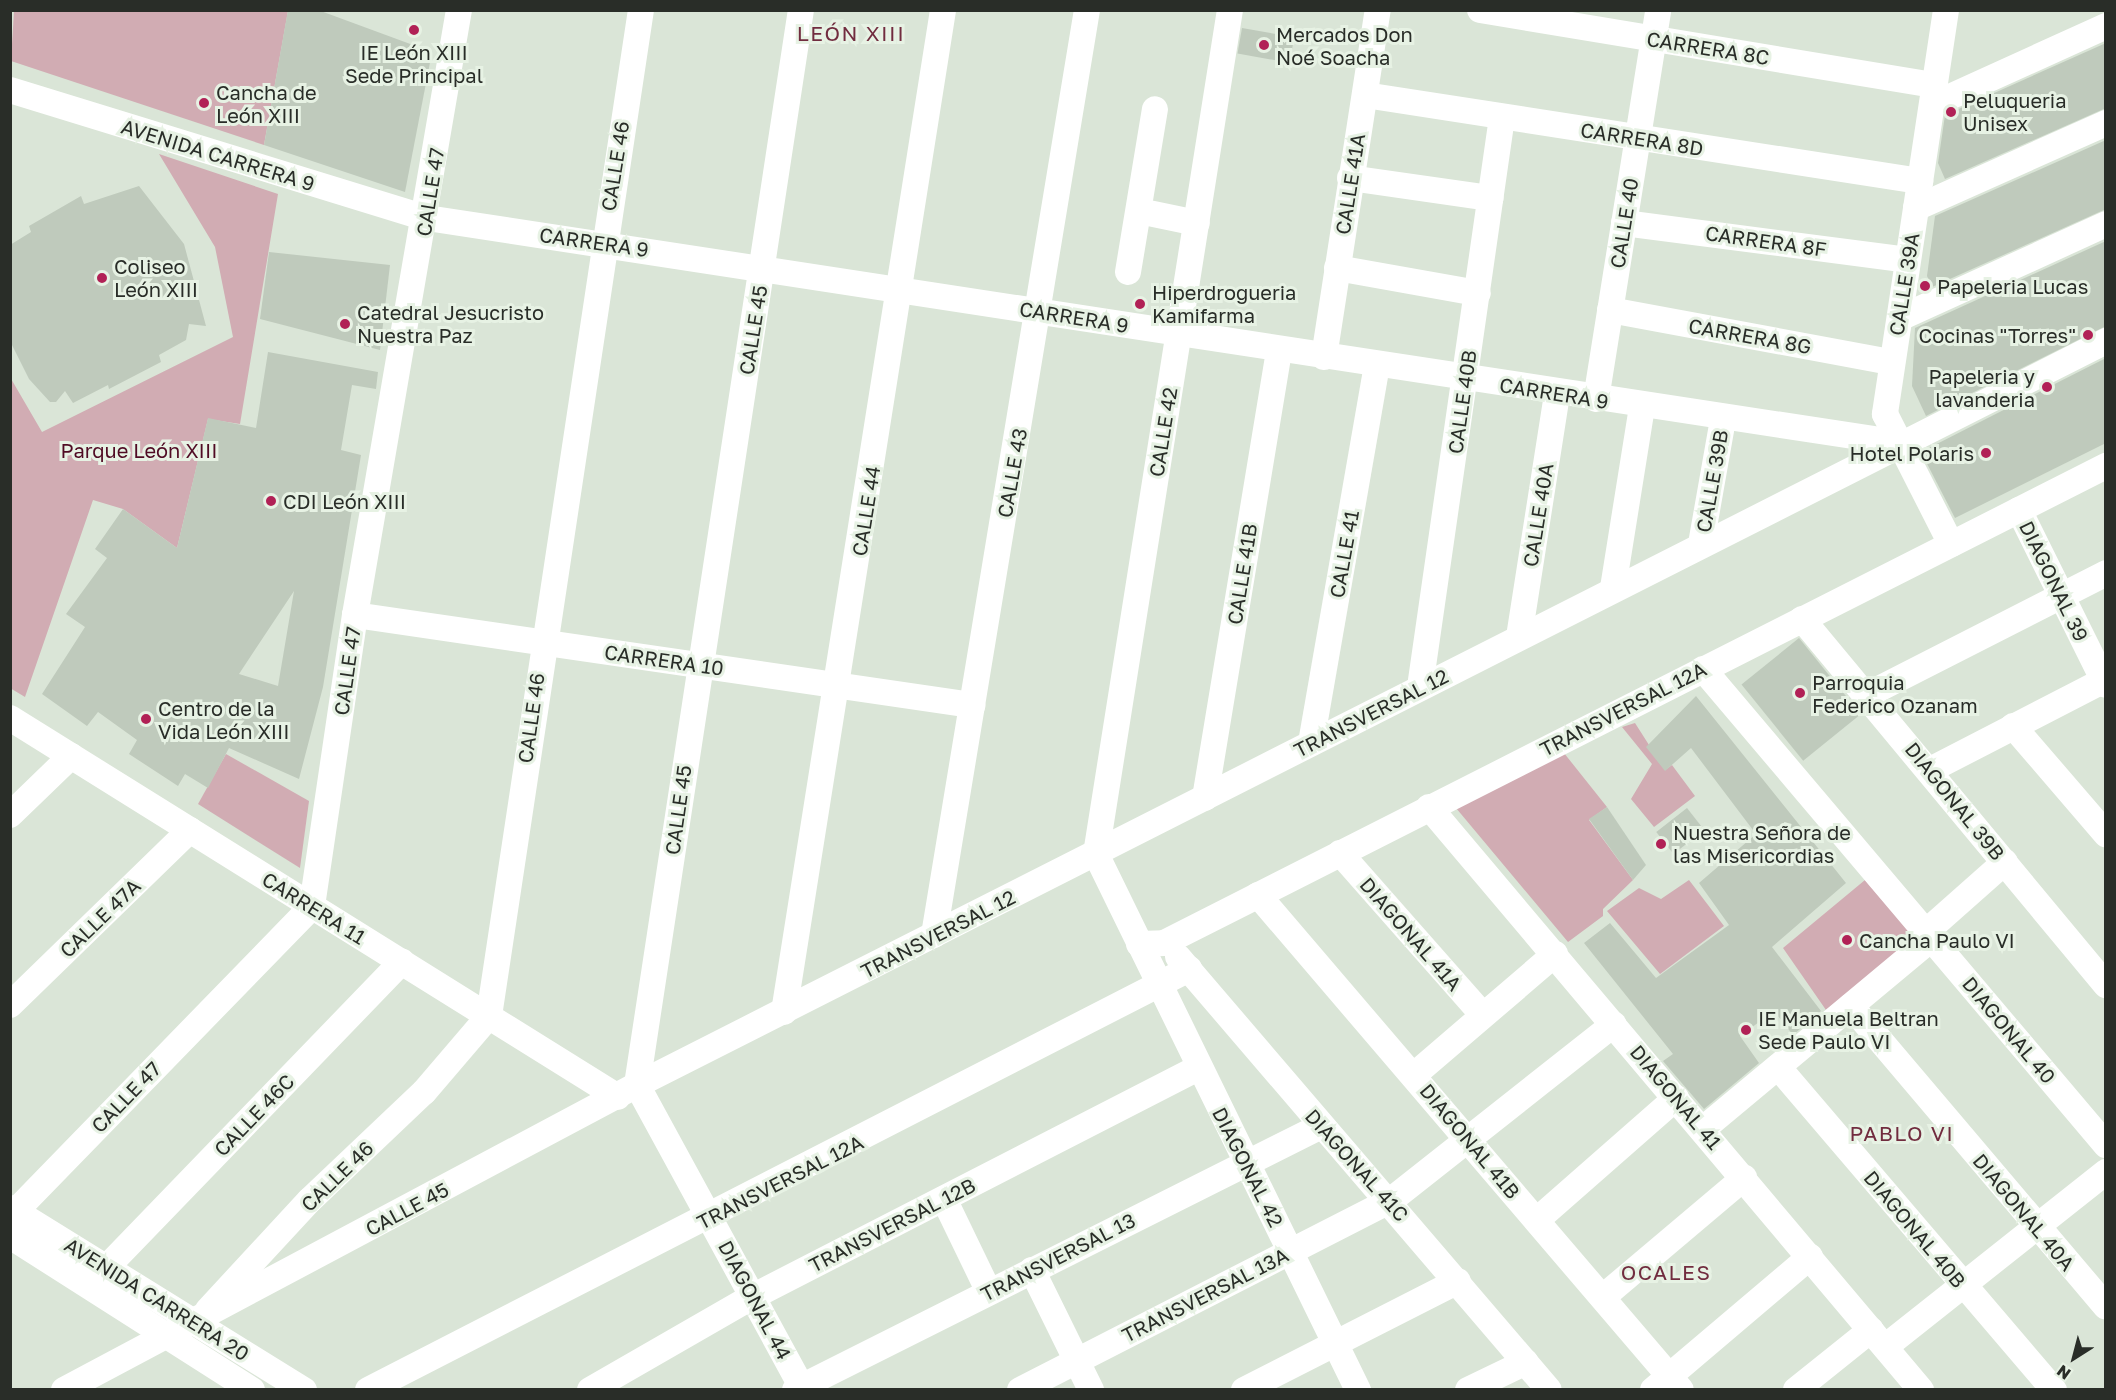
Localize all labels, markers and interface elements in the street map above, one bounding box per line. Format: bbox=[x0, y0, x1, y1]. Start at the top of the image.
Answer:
district label: LEÓN XIII bbox=[797, 20, 905, 46]
place label: Mercados Don Noé Soacha bbox=[1276, 22, 1413, 69]
marker: IE León XIII Sede Principal bbox=[407, 23, 421, 37]
street label: CARRERA 8C bbox=[1645, 26, 1771, 70]
marker: Mercados Don Noé Soacha bbox=[1257, 38, 1271, 52]
place label: IE León XIII Sede Principal bbox=[345, 40, 483, 87]
place label: Cancha de León XIII bbox=[216, 80, 317, 127]
place label: Peluqueria Unisex bbox=[1963, 88, 2066, 135]
marker: Cancha de León XIII bbox=[197, 96, 211, 110]
marker: Peluqueria Unisex bbox=[1944, 105, 1958, 119]
street label: AVENIDA CARRERA 9 bbox=[118, 114, 318, 196]
street label: CARRERA 8D bbox=[1579, 117, 1705, 161]
street label: CALLE 46 bbox=[596, 119, 634, 213]
street label: CALLE 41A bbox=[1330, 132, 1370, 236]
street label: CALLE 47 bbox=[411, 146, 449, 238]
street label: CALLE 40 bbox=[1605, 176, 1643, 270]
street label: CARRERA 8F bbox=[1704, 221, 1828, 261]
street label: CARRERA 9 bbox=[538, 222, 650, 262]
street label: CALLE 39A bbox=[1884, 231, 1924, 337]
place label: Coliseo León XIII bbox=[114, 254, 198, 301]
marker: Coliseo León XIII bbox=[95, 271, 109, 285]
place label: Papeleria Lucas bbox=[1937, 274, 2088, 298]
marker: Papeleria Lucas bbox=[1918, 279, 1932, 293]
place label: Hiperdrogueria Kamifarma bbox=[1152, 280, 1296, 327]
street label: CALLE 45 bbox=[734, 283, 772, 377]
street label: CARRERA 9 bbox=[1018, 297, 1130, 337]
marker: Hiperdrogueria Kamifarma bbox=[1133, 297, 1147, 311]
place label: Catedral Jesucristo Nuestra Paz bbox=[357, 300, 544, 347]
street label: CARRERA 8G bbox=[1687, 313, 1813, 359]
marker: Catedral Jesucristo Nuestra Paz bbox=[338, 317, 352, 331]
place label: Cocinas "Torres" bbox=[1919, 323, 2076, 347]
marker: Cocinas "Torres" bbox=[2081, 328, 2095, 342]
street label: CALLE 40B bbox=[1443, 349, 1481, 455]
place label: Papeleria y lavanderia bbox=[1928, 364, 2035, 411]
street label: CARRERA 9 bbox=[1498, 373, 1610, 413]
marker: Papeleria y lavanderia bbox=[2040, 380, 2054, 394]
street label: CALLE 42 bbox=[1144, 385, 1182, 479]
street label: CALLE 43 bbox=[992, 426, 1032, 520]
street label: CALLE 39B bbox=[1691, 428, 1733, 534]
park label: Parque León XIII bbox=[61, 438, 217, 462]
place label: Hotel Polaris bbox=[1849, 441, 1974, 465]
marker: Hotel Polaris bbox=[1979, 446, 1993, 460]
street label: CALLE 40A bbox=[1518, 461, 1558, 569]
street label: CALLE 44 bbox=[847, 464, 885, 558]
place label: CDI León XIII bbox=[283, 489, 406, 513]
marker: CDI León XIII bbox=[264, 494, 278, 508]
street label: CALLE 41 bbox=[1324, 508, 1364, 600]
street label: DIAGONAL 39 bbox=[2015, 517, 2093, 645]
street label: CALLE 41B bbox=[1222, 522, 1262, 626]
street label: CALLE 47 bbox=[329, 625, 365, 717]
street label: CARRERA 10 bbox=[603, 640, 725, 680]
street label: TRANSVERSAL 12A bbox=[1536, 657, 1710, 761]
street label: TRANSVERSAL 12 bbox=[1290, 664, 1452, 762]
place label: Parroquia Federico Ozanam bbox=[1812, 670, 1978, 717]
street label: CALLE 46 bbox=[513, 671, 549, 765]
marker: Parroquia Federico Ozanam bbox=[1793, 686, 1807, 700]
place label: Centro de la Vida León XIII bbox=[158, 696, 289, 743]
marker: Centro de la Vida León XIII bbox=[139, 712, 153, 726]
street label: DIAGONAL 39B bbox=[1900, 737, 2010, 865]
street label: CALLE 45 bbox=[660, 764, 696, 856]
place label: Nuestra Señora de las Misericordias bbox=[1673, 820, 1851, 867]
marker: Nuestra Señora de las Misericordias bbox=[1654, 837, 1668, 851]
street label: CARRERA 11 bbox=[258, 867, 370, 949]
street label: DIAGONAL 41A bbox=[1355, 872, 1467, 996]
street label: CALLE 47A bbox=[55, 874, 145, 962]
street label: TRANSVERSAL 12 bbox=[857, 885, 1019, 983]
place label: Cancha Paulo VI bbox=[1859, 928, 2015, 952]
marker: Cancha Paulo VI bbox=[1840, 933, 1854, 947]
street label: DIAGONAL 40 bbox=[1957, 972, 2061, 1088]
place label: IE Manuela Beltran Sede Paulo VI bbox=[1758, 1006, 1939, 1053]
marker: IE Manuela Beltran Sede Paulo VI bbox=[1739, 1023, 1753, 1037]
street label: DIAGONAL 41 bbox=[1625, 1040, 1727, 1154]
street label: CALLE 47 bbox=[86, 1057, 166, 1137]
street label: CALLE 46C bbox=[209, 1069, 299, 1161]
street label: DIAGONAL 41B bbox=[1415, 1079, 1525, 1203]
street label: DIAGONAL 42 bbox=[1208, 1103, 1288, 1231]
street label: DIAGONAL 41C bbox=[1300, 1104, 1414, 1226]
district label: PABLO VI bbox=[1850, 1120, 1954, 1146]
street label: TRANSVERSAL 12A bbox=[693, 1130, 867, 1234]
street label: CALLE 46 bbox=[296, 1136, 378, 1216]
street label: DIAGONAL 40A bbox=[1968, 1149, 2080, 1275]
street label: DIAGONAL 40B bbox=[1859, 1166, 1971, 1292]
street label: TRANSVERSAL 12B bbox=[805, 1173, 979, 1277]
street label: CALLE 45 bbox=[361, 1177, 453, 1241]
street label: TRANSVERSAL 13 bbox=[977, 1208, 1139, 1306]
street label: AVENIDA CARRERA 20 bbox=[60, 1232, 254, 1366]
street label: DIAGONAL 44 bbox=[714, 1236, 796, 1364]
street label: TRANSVERSAL 13A bbox=[1118, 1243, 1292, 1347]
district label: OCALES bbox=[1621, 1259, 1711, 1285]
north arrow bbox=[2044, 1328, 2104, 1388]
text: N bbox=[2053, 1361, 2074, 1384]

